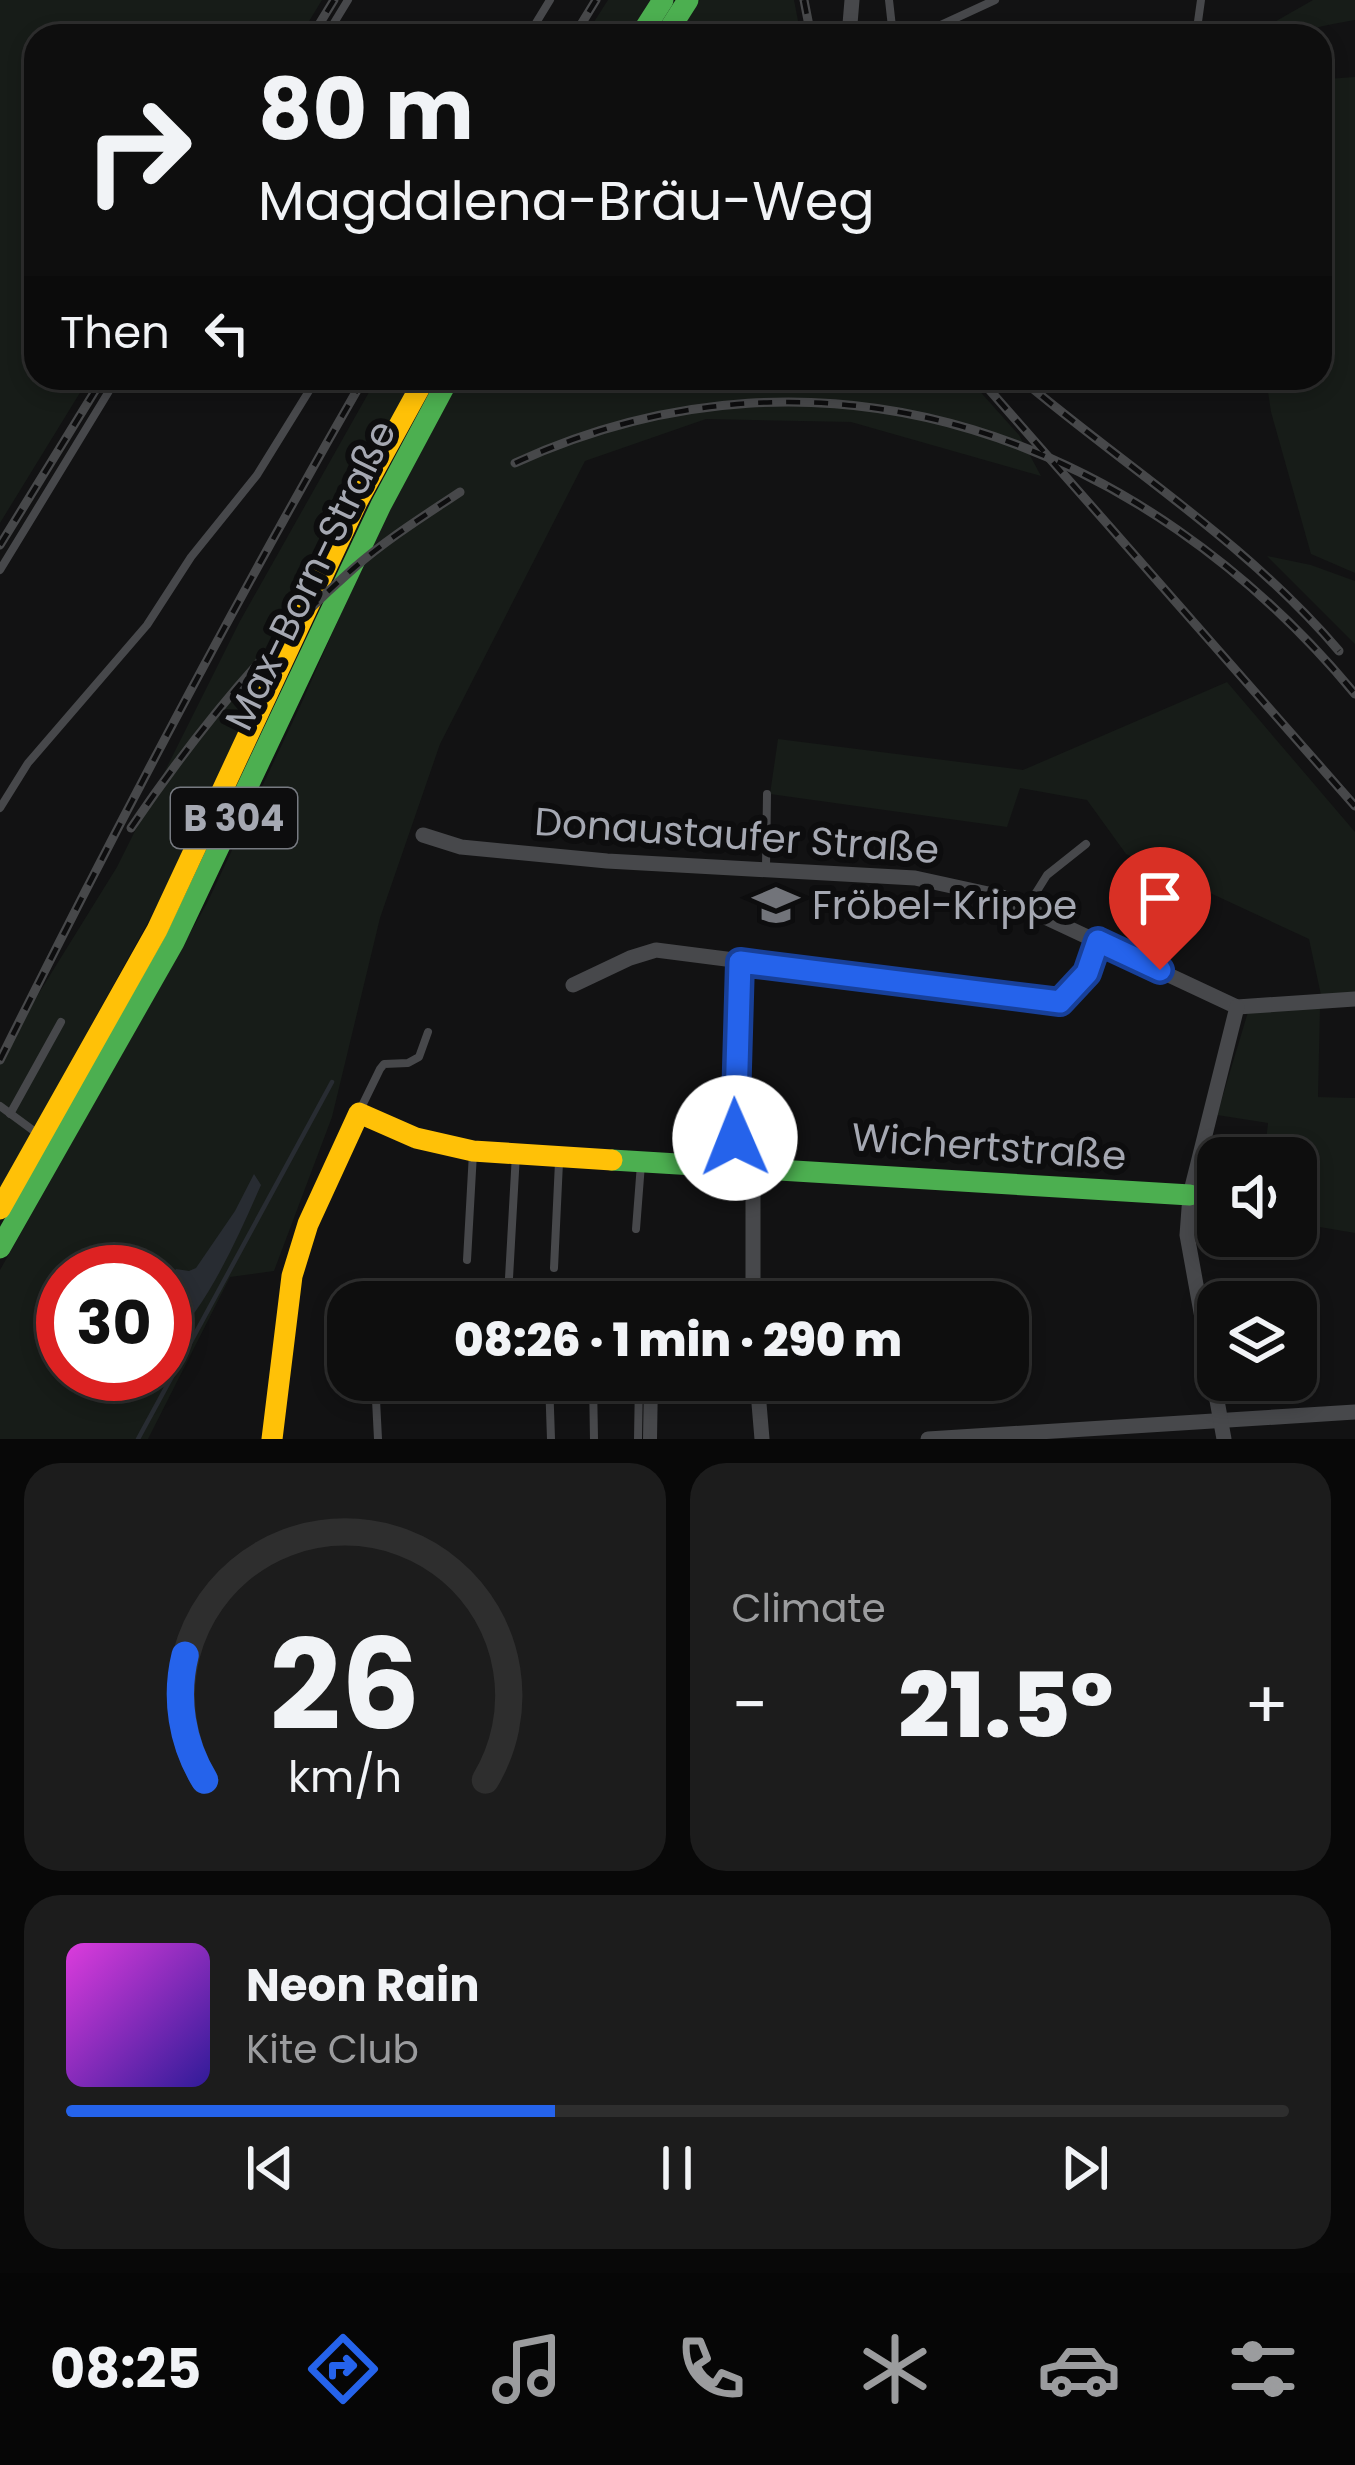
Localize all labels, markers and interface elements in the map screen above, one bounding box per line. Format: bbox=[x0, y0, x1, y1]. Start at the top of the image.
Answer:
text: 80 m bbox=[258, 51, 474, 168]
icon: right bbox=[60, 72, 216, 228]
text: Magdalena-Bräu-Weg bbox=[258, 163, 875, 239]
icon: left bbox=[194, 300, 260, 366]
text: Then bbox=[60, 301, 170, 364]
street label: Max-Born-Straße bbox=[211, 411, 409, 739]
road number: B 304 bbox=[171, 788, 297, 848]
street label: Donaustaufer Straße bbox=[533, 794, 941, 877]
pin bbox=[1109, 847, 1211, 970]
icon: arrive bbox=[1127, 865, 1193, 931]
place label: Fröbel-Krippe bbox=[812, 878, 1077, 933]
school or university icon: Fröbel-Krippe bbox=[751, 880, 801, 930]
position arrow bbox=[672, 1075, 798, 1201]
street label: Wichertstraße bbox=[850, 1109, 1128, 1184]
map controls bbox=[1197, 1137, 1317, 1401]
button: sound bbox=[1197, 1137, 1317, 1257]
speed limit sign: 30 bbox=[36, 1245, 192, 1401]
button: layers bbox=[1197, 1281, 1317, 1401]
text: 08:26 · 1 min · 290 m bbox=[454, 1309, 902, 1372]
text: Climate bbox=[732, 1581, 886, 1636]
text: 26 bbox=[269, 1598, 420, 1773]
text: 21.5° bbox=[898, 1642, 1114, 1769]
text: − bbox=[732, 1659, 768, 1751]
text: + bbox=[1244, 1659, 1289, 1751]
text: km/h bbox=[288, 1747, 402, 1807]
text: Neon Rain bbox=[246, 1954, 480, 2017]
text: Kite Club bbox=[246, 2022, 419, 2077]
icon: previous bbox=[237, 2135, 303, 2201]
icon: pause bbox=[644, 2135, 710, 2201]
icon: next bbox=[1052, 2135, 1118, 2201]
icon: directions bbox=[301, 2327, 385, 2411]
icon: music bbox=[485, 2327, 569, 2411]
icon: phone bbox=[669, 2327, 753, 2411]
icon: climate bbox=[853, 2327, 937, 2411]
icon: car bbox=[1037, 2327, 1121, 2411]
icon: filters bbox=[1221, 2327, 1305, 2411]
text: 08:25 bbox=[50, 2331, 201, 2407]

